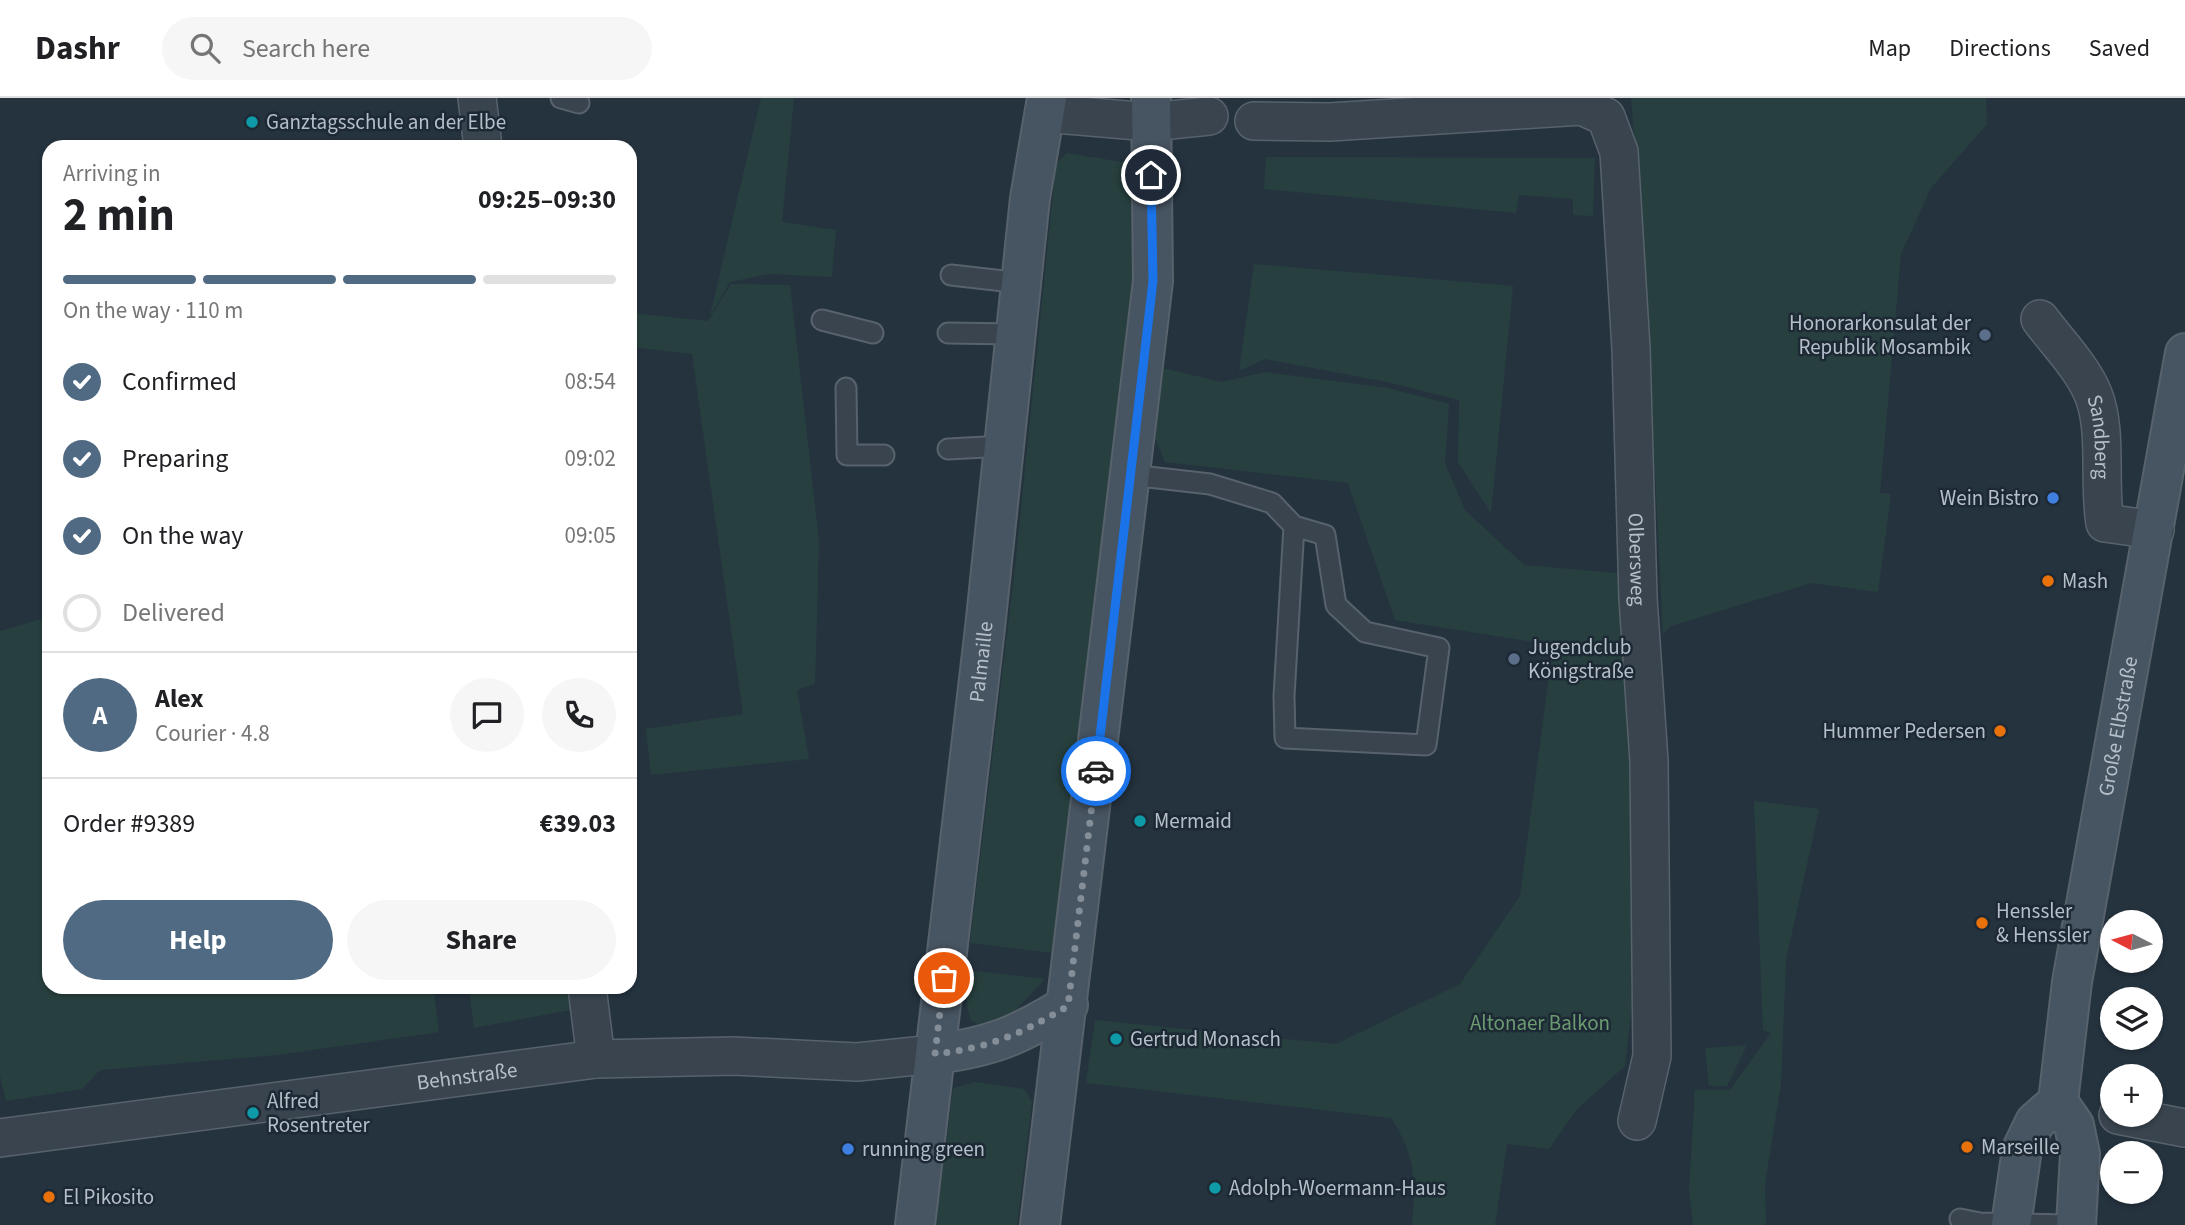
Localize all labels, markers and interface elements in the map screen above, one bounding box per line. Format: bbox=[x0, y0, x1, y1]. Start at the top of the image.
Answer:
search box bbox=[162, 17, 652, 80]
text: Dashr bbox=[35, 25, 120, 72]
icon: search bbox=[186, 29, 224, 67]
text: Search here bbox=[242, 30, 370, 67]
text: Map bbox=[1868, 31, 1911, 66]
text: Directions bbox=[1949, 31, 2051, 66]
text: Saved bbox=[2089, 31, 2150, 66]
place label: Ganztagsschule an der Elbe bbox=[266, 107, 506, 137]
marker: Ganztagsschule an der Elbe bbox=[244, 114, 260, 130]
pin bbox=[1121, 145, 1181, 205]
icon: home bbox=[1132, 156, 1170, 194]
text: Arriving in bbox=[63, 157, 161, 190]
text: 09:25–09:30 bbox=[478, 181, 616, 218]
text: 2 min bbox=[63, 183, 175, 248]
text: On the way · 110 m bbox=[63, 294, 243, 327]
place label: Honorarkonsulat der Republik Mosambik bbox=[1789, 308, 1972, 362]
marker: Honorarkonsulat der Republik Mosambik bbox=[1977, 327, 1993, 343]
icon: check bbox=[63, 363, 101, 401]
text: Confirmed bbox=[122, 363, 237, 400]
text: 08:54 bbox=[565, 365, 616, 398]
street label: Sandberg bbox=[2079, 391, 2117, 480]
icon: check bbox=[63, 440, 101, 478]
text: Preparing bbox=[122, 440, 228, 477]
text: 09:02 bbox=[565, 442, 616, 475]
place label: Wein Bistro bbox=[1940, 483, 2039, 513]
marker: Wein Bistro bbox=[2045, 490, 2061, 506]
street label: Olbersweg bbox=[1621, 512, 1654, 607]
icon: check bbox=[63, 517, 101, 555]
text: On the way bbox=[122, 517, 243, 554]
text: 09:05 bbox=[565, 519, 616, 552]
place label: Mash bbox=[2062, 566, 2108, 596]
marker: Mash bbox=[2040, 573, 2056, 589]
text: Delivered bbox=[122, 594, 225, 631]
street label: Palmaille bbox=[961, 620, 1001, 704]
place label: Jugendclub Königstraße bbox=[1528, 632, 1634, 686]
marker: Jugendclub Königstraße bbox=[1506, 651, 1522, 667]
street label: Große Elbstraße bbox=[2091, 654, 2145, 798]
button: chat bbox=[450, 678, 524, 752]
button: phone bbox=[542, 678, 616, 752]
text: Alex bbox=[155, 680, 204, 717]
text: A bbox=[93, 697, 107, 734]
place label: Hummer Pedersen bbox=[1822, 716, 1986, 746]
text: Courier · 4.8 bbox=[155, 717, 270, 750]
marker: Hummer Pedersen bbox=[1992, 723, 2008, 739]
courier bbox=[1061, 736, 1131, 806]
icon: car bbox=[1077, 752, 1115, 790]
text: Order #9389 bbox=[63, 805, 195, 842]
text: €39.03 bbox=[540, 805, 616, 842]
place label: Mermaid bbox=[1154, 806, 1232, 836]
marker: Mermaid bbox=[1132, 813, 1148, 829]
place label: Henssler & Henssler bbox=[1996, 896, 2090, 950]
button: Help bbox=[63, 900, 333, 980]
button: Share bbox=[347, 900, 616, 980]
north arrow bbox=[2100, 910, 2163, 973]
map controls bbox=[2100, 910, 2163, 1204]
marker: Henssler & Henssler bbox=[1974, 915, 1990, 931]
pin bbox=[914, 948, 974, 1008]
icon: bag bbox=[925, 959, 963, 997]
button: layers bbox=[2100, 987, 2163, 1050]
park label: Altonaer Balkon bbox=[1470, 1008, 1610, 1038]
place label: Gertrud Monasch bbox=[1130, 1024, 1281, 1054]
marker: Gertrud Monasch bbox=[1108, 1031, 1124, 1047]
street label: Behnstraße bbox=[415, 1055, 519, 1098]
button: + bbox=[2100, 1064, 2163, 1127]
place label: Alfred Rosentreter bbox=[267, 1086, 370, 1140]
marker: Alfred Rosentreter bbox=[245, 1105, 261, 1121]
place label: Marseille bbox=[1981, 1132, 2060, 1162]
place label: running green bbox=[862, 1134, 985, 1164]
marker: Marseille bbox=[1959, 1139, 1975, 1155]
marker: running green bbox=[840, 1141, 856, 1157]
button: − bbox=[2100, 1141, 2163, 1204]
place label: Adolph-Woermann-Haus bbox=[1229, 1173, 1446, 1203]
marker: Adolph-Woermann-Haus bbox=[1207, 1180, 1223, 1196]
place label: El Pikosito bbox=[63, 1182, 154, 1212]
marker: El Pikosito bbox=[41, 1189, 57, 1205]

